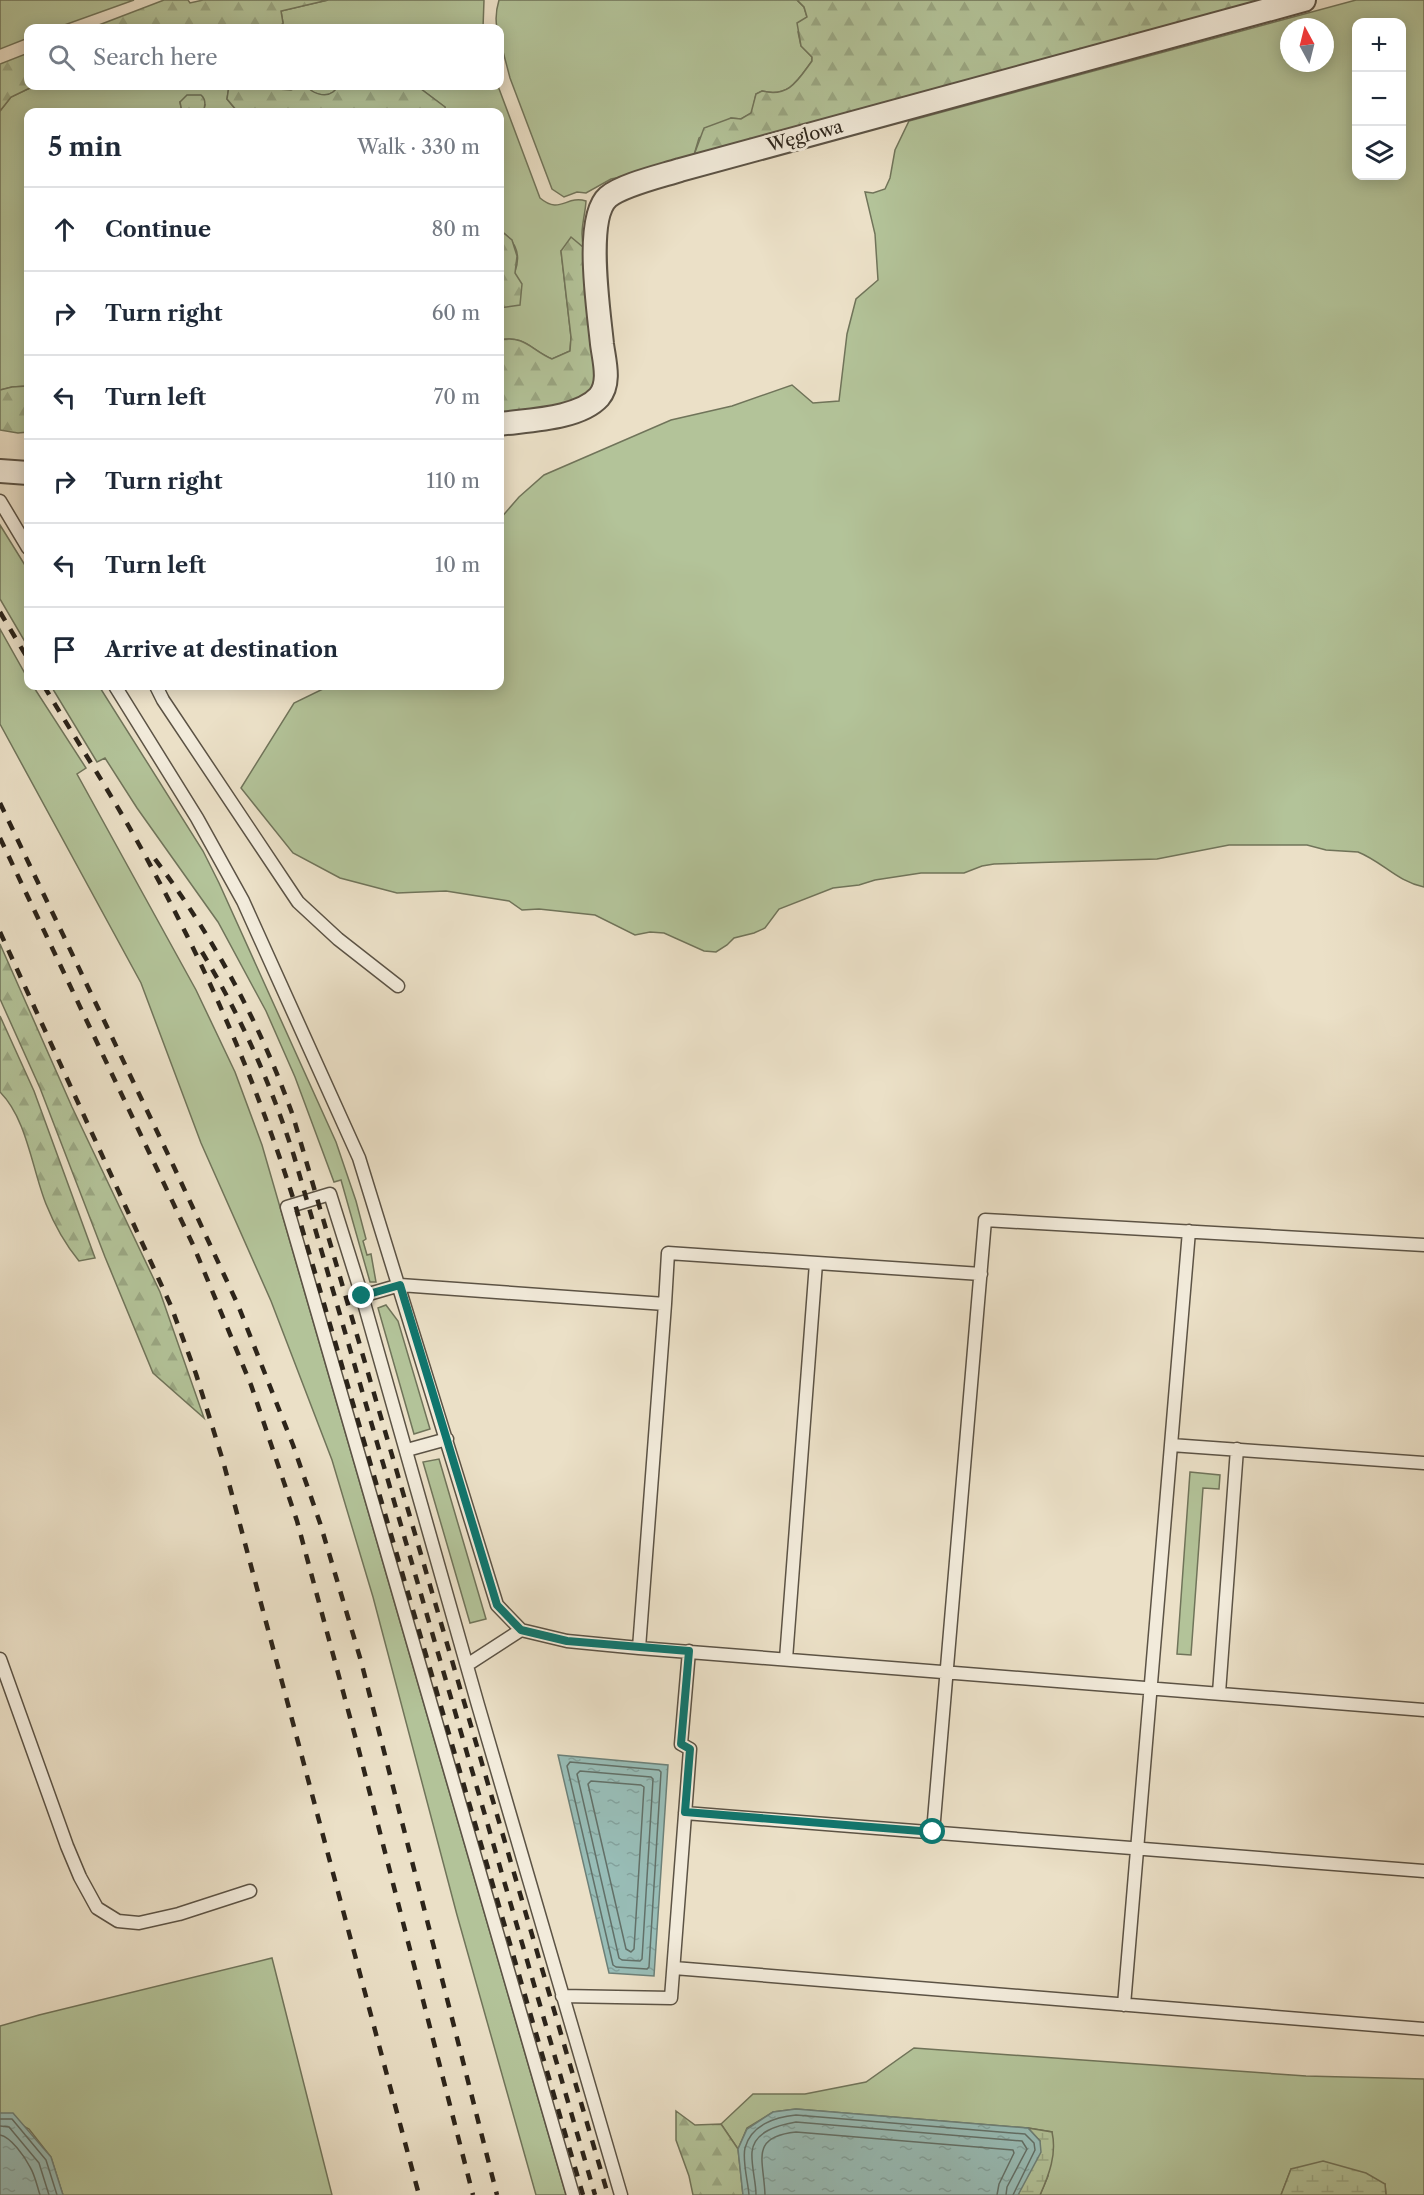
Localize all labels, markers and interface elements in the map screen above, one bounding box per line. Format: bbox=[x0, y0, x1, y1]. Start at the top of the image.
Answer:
north arrow bbox=[1280, 18, 1334, 72]
map controls bbox=[1352, 18, 1406, 180]
button: + bbox=[1352, 18, 1406, 72]
search box bbox=[24, 24, 504, 90]
icon: search bbox=[45, 41, 78, 74]
text: Search here bbox=[93, 44, 218, 71]
button: − bbox=[1352, 72, 1406, 126]
street label: Węglowa bbox=[764, 115, 846, 157]
button: layers bbox=[1352, 126, 1406, 180]
text: 5 min bbox=[48, 131, 122, 163]
text: Walk · 330 m bbox=[357, 135, 480, 159]
icon: ahead bbox=[48, 213, 81, 246]
text: Continue bbox=[105, 216, 211, 243]
text: 80 m bbox=[432, 217, 480, 241]
icon: right bbox=[48, 297, 81, 330]
text: Turn right bbox=[105, 300, 223, 327]
text: 60 m bbox=[432, 301, 480, 325]
icon: left bbox=[48, 381, 81, 414]
text: Turn left bbox=[105, 384, 206, 411]
text: 70 m bbox=[434, 385, 480, 409]
icon: right bbox=[48, 465, 81, 498]
text: Turn right bbox=[105, 468, 223, 495]
text: 110 m bbox=[427, 469, 480, 493]
icon: left bbox=[48, 549, 81, 582]
text: Turn left bbox=[105, 552, 206, 579]
text: 10 m bbox=[435, 553, 480, 577]
icon: arrive bbox=[48, 633, 81, 666]
text: Arrive at destination bbox=[105, 636, 338, 663]
route end bbox=[348, 1282, 374, 1308]
route start bbox=[919, 1818, 945, 1844]

